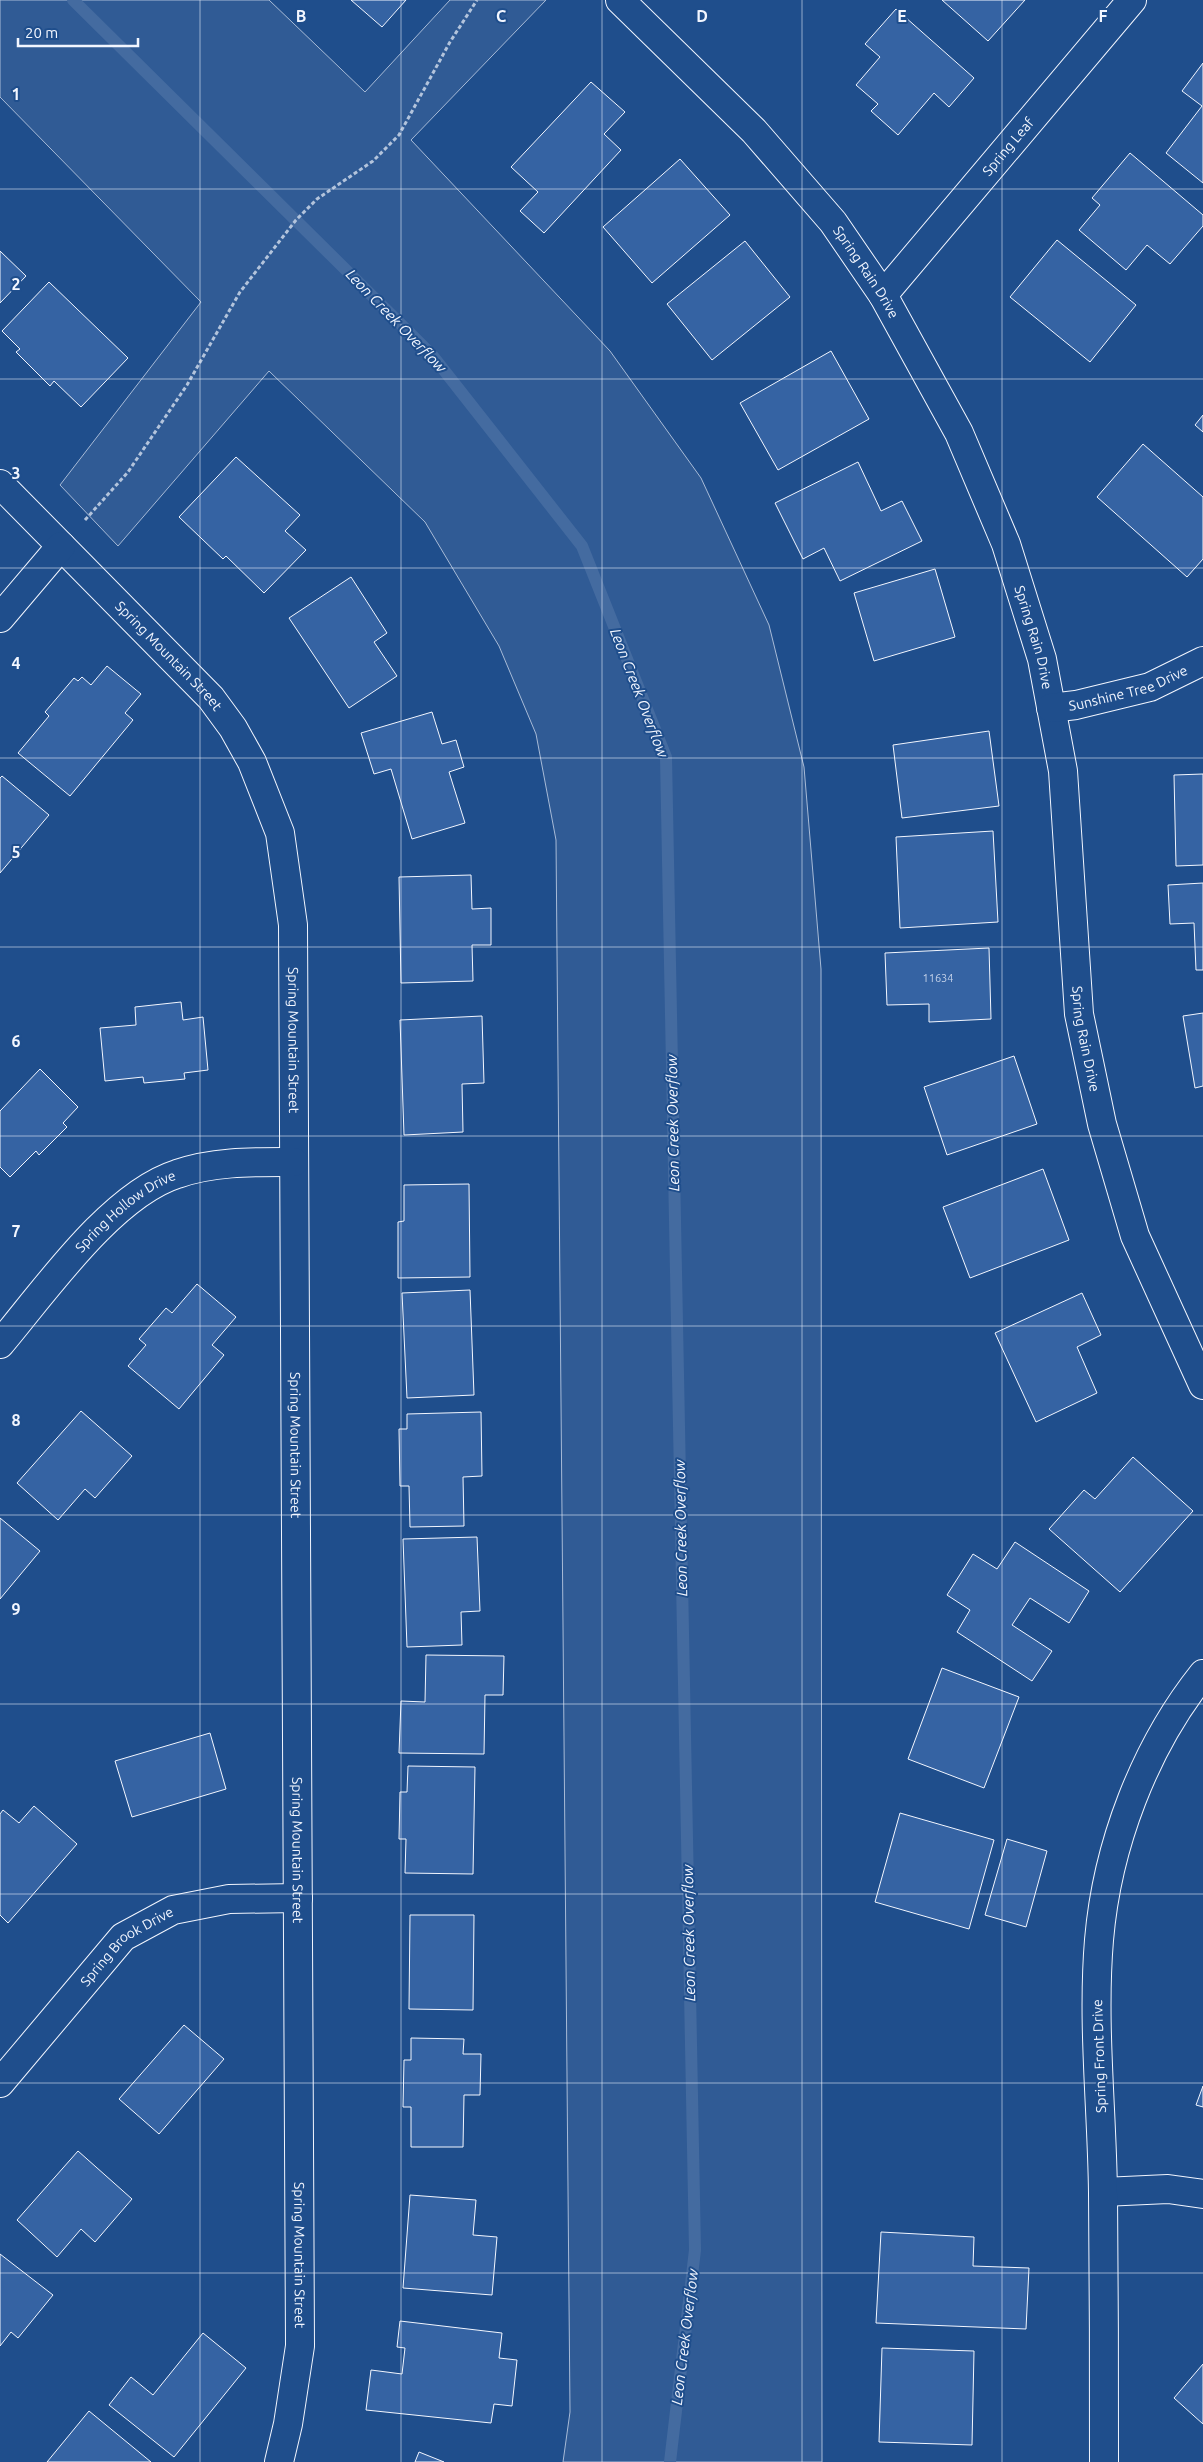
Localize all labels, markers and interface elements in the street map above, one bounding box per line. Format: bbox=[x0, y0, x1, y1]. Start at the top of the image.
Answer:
text: B bbox=[296, 7, 306, 25]
text: C bbox=[496, 7, 506, 25]
text: D bbox=[696, 7, 708, 25]
text: E bbox=[897, 7, 907, 25]
text: F bbox=[1099, 7, 1108, 25]
scale bar bbox=[18, 15, 138, 47]
text: 20 m bbox=[25, 24, 58, 41]
text: 1 bbox=[11, 85, 21, 103]
street label: Spring Leaf bbox=[979, 114, 1038, 179]
street label: Spring Rain Drive bbox=[830, 223, 902, 321]
water label: Leon Creek Overflow bbox=[343, 266, 451, 377]
text: 2 bbox=[11, 275, 21, 293]
text: 3 bbox=[11, 464, 21, 482]
street label: Spring Rain Drive bbox=[1011, 584, 1056, 691]
street label: Spring Mountain Street bbox=[112, 598, 226, 714]
water label: Leon Creek Overflow bbox=[607, 626, 672, 761]
text: 4 bbox=[11, 654, 21, 672]
street label: Sunshine Tree Drive bbox=[1068, 662, 1190, 714]
text: 5 bbox=[11, 843, 21, 861]
street label: Spring Mountain Street bbox=[285, 967, 302, 1114]
house number: 11634 bbox=[922, 972, 954, 984]
street label: Spring Rain Drive bbox=[1069, 985, 1103, 1093]
text: 6 bbox=[11, 1032, 21, 1050]
water label: Leon Creek Overflow bbox=[663, 1053, 682, 1192]
street label: Spring Hollow Drive bbox=[72, 1167, 178, 1256]
text: 7 bbox=[11, 1222, 21, 1240]
street label: Spring Mountain Street bbox=[287, 1372, 304, 1519]
text: 8 bbox=[11, 1411, 21, 1429]
water label: Leon Creek Overflow bbox=[671, 1458, 690, 1597]
text: 9 bbox=[11, 1600, 21, 1618]
street label: Spring Mountain Street bbox=[289, 1777, 306, 1924]
water label: Leon Creek Overflow bbox=[679, 1863, 698, 2002]
street label: Spring Brook Drive bbox=[77, 1903, 176, 1989]
street label: Spring Front Drive bbox=[1089, 1999, 1109, 2113]
street label: Spring Mountain Street bbox=[291, 2182, 308, 2329]
water label: Leon Creek Overflow bbox=[668, 2267, 701, 2406]

